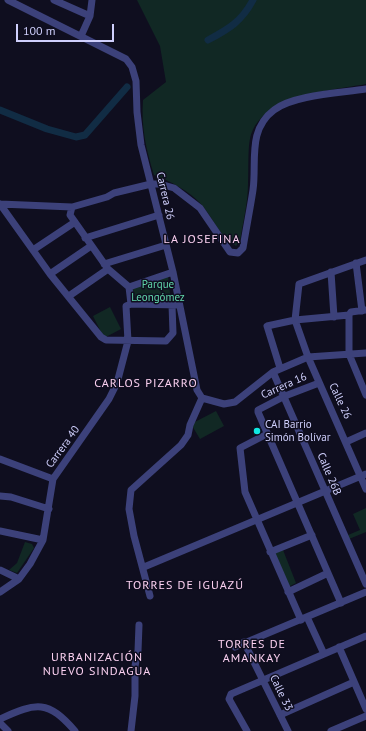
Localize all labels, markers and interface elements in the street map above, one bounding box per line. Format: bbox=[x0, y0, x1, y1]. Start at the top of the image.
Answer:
scale bar bbox=[18, 16, 116, 42]
text: 100 m bbox=[23, 23, 56, 38]
street label: Carrera 26 bbox=[153, 171, 177, 221]
district label: LA JOSEFINA bbox=[164, 233, 240, 247]
park label: Parque Leongómez bbox=[131, 278, 185, 304]
street label: Carrera 16 bbox=[259, 370, 309, 402]
district label: CARLOS PIZARRO bbox=[94, 377, 198, 391]
street label: Calle 26 bbox=[326, 381, 354, 421]
place label: CAI Barrio Simón Bolívar bbox=[265, 418, 331, 444]
street label: Carrera 40 bbox=[43, 423, 83, 471]
marker: CAI Barrio Simón Bolívar bbox=[252, 426, 262, 436]
street label: Calle 26B bbox=[314, 451, 344, 497]
district label: TORRES DE IGUAZÚ bbox=[126, 579, 244, 593]
district label: TORRES DE AMANKAY bbox=[218, 638, 286, 666]
district label: URBANIZACIÓN NUEVO SINDAGUA bbox=[43, 651, 151, 679]
street label: Calle 33 bbox=[267, 673, 295, 713]

